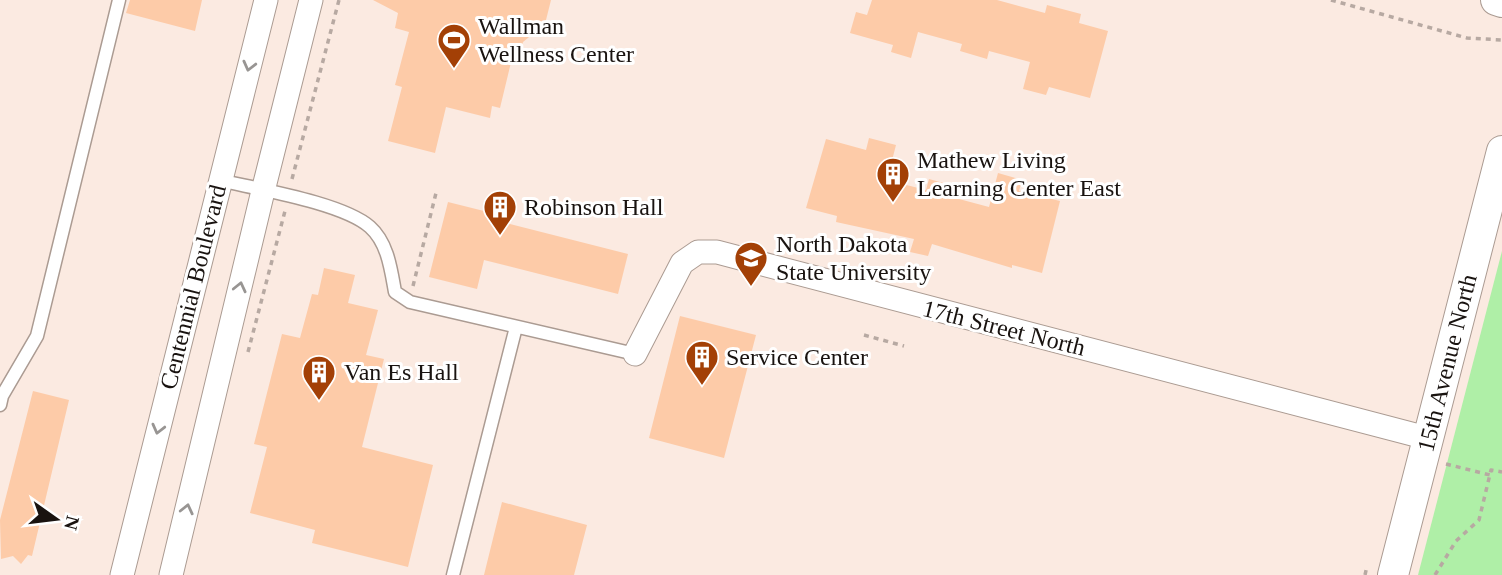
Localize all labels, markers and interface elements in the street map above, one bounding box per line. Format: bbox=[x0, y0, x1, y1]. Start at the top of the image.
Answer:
place label: Wallman Wellness Center bbox=[478, 13, 634, 67]
sports icon: Wallman Wellness Center bbox=[435, 21, 473, 70]
one-way arrow bbox=[243, 60, 257, 72]
place label: Mathew Living Learning Center East bbox=[917, 147, 1121, 201]
building icon: Mathew Living Learning Center East bbox=[874, 155, 912, 204]
street label: Centennial Boulevard bbox=[155, 182, 231, 392]
building icon: Robinson Hall bbox=[481, 188, 519, 237]
place label: Robinson Hall bbox=[524, 194, 664, 220]
place label: North Dakota State University bbox=[776, 231, 931, 285]
school or university icon: North Dakota State University bbox=[732, 239, 770, 288]
street label: 15th Avenue North bbox=[1412, 271, 1482, 455]
one-way arrow bbox=[231, 281, 246, 293]
street label: 17th Street North bbox=[920, 295, 1088, 361]
building icon: Service Center bbox=[683, 338, 721, 387]
place label: Service Center bbox=[726, 344, 868, 370]
building icon: Van Es Hall bbox=[300, 353, 338, 402]
place label: Van Es Hall bbox=[344, 359, 459, 385]
one-way arrow bbox=[152, 423, 166, 435]
north arrow bbox=[21, 484, 91, 554]
one-way arrow bbox=[178, 503, 193, 515]
text: N bbox=[60, 514, 84, 532]

